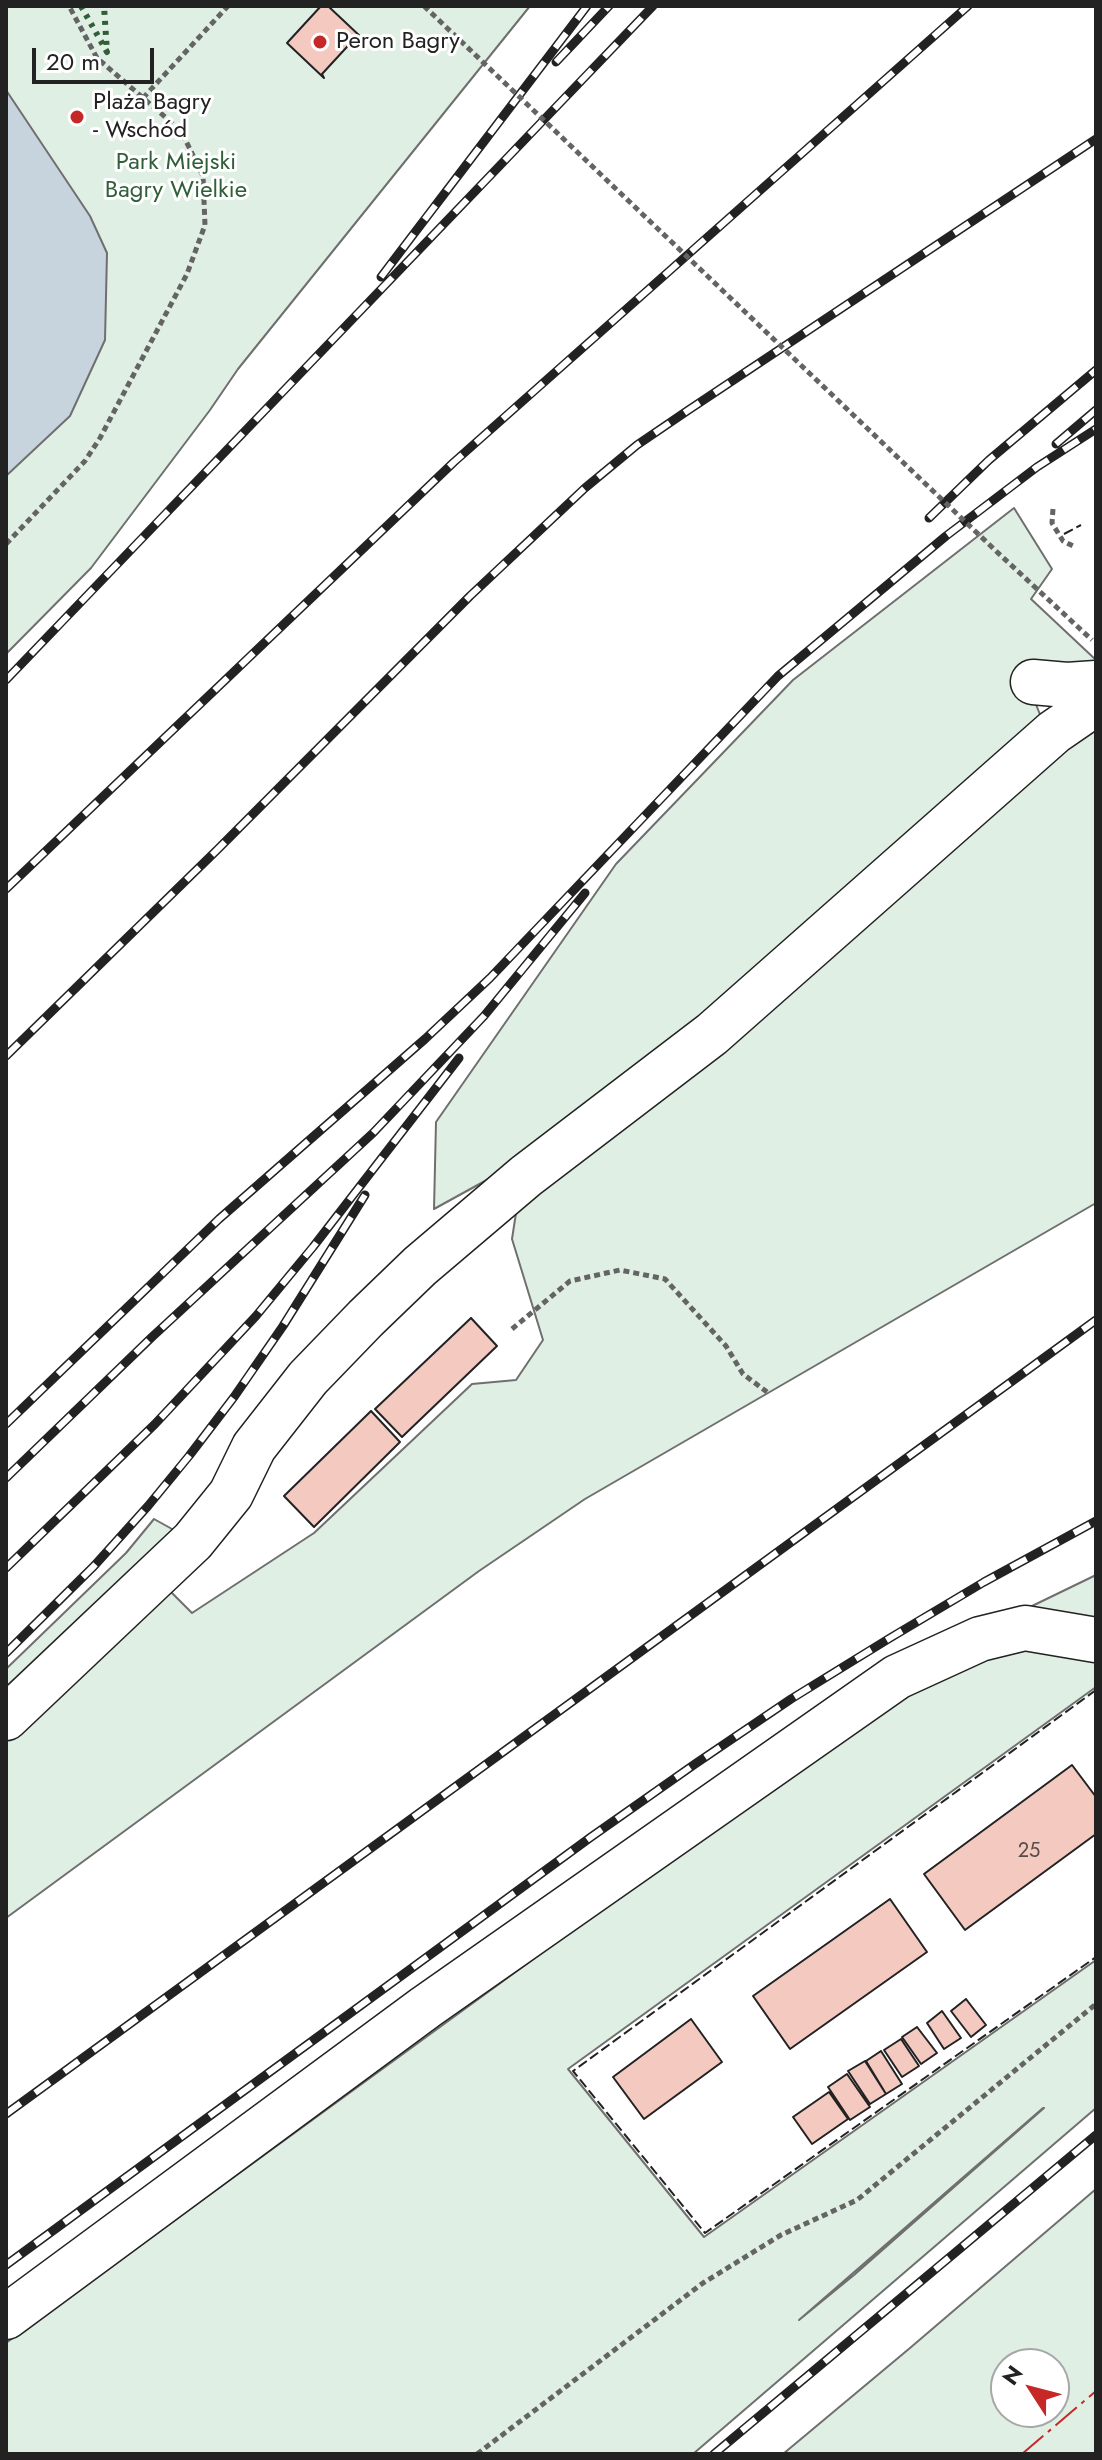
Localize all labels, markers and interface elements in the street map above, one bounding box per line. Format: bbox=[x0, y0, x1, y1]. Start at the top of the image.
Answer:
place label: Peron Bagry bbox=[336, 28, 460, 56]
scale bar bbox=[36, 32, 158, 82]
marker: Peron Bagry bbox=[311, 33, 329, 51]
text: 20 m bbox=[46, 44, 100, 79]
place label: Plaża Bagry - Wschód bbox=[93, 89, 211, 145]
marker: Plaża Bagry - Wschód bbox=[68, 108, 86, 126]
park label: Park Miejski Bagry Wielkie bbox=[105, 149, 247, 205]
house number: 25 bbox=[1018, 1840, 1040, 1864]
north arrow bbox=[990, 2348, 1070, 2428]
text: N bbox=[994, 2359, 1030, 2392]

